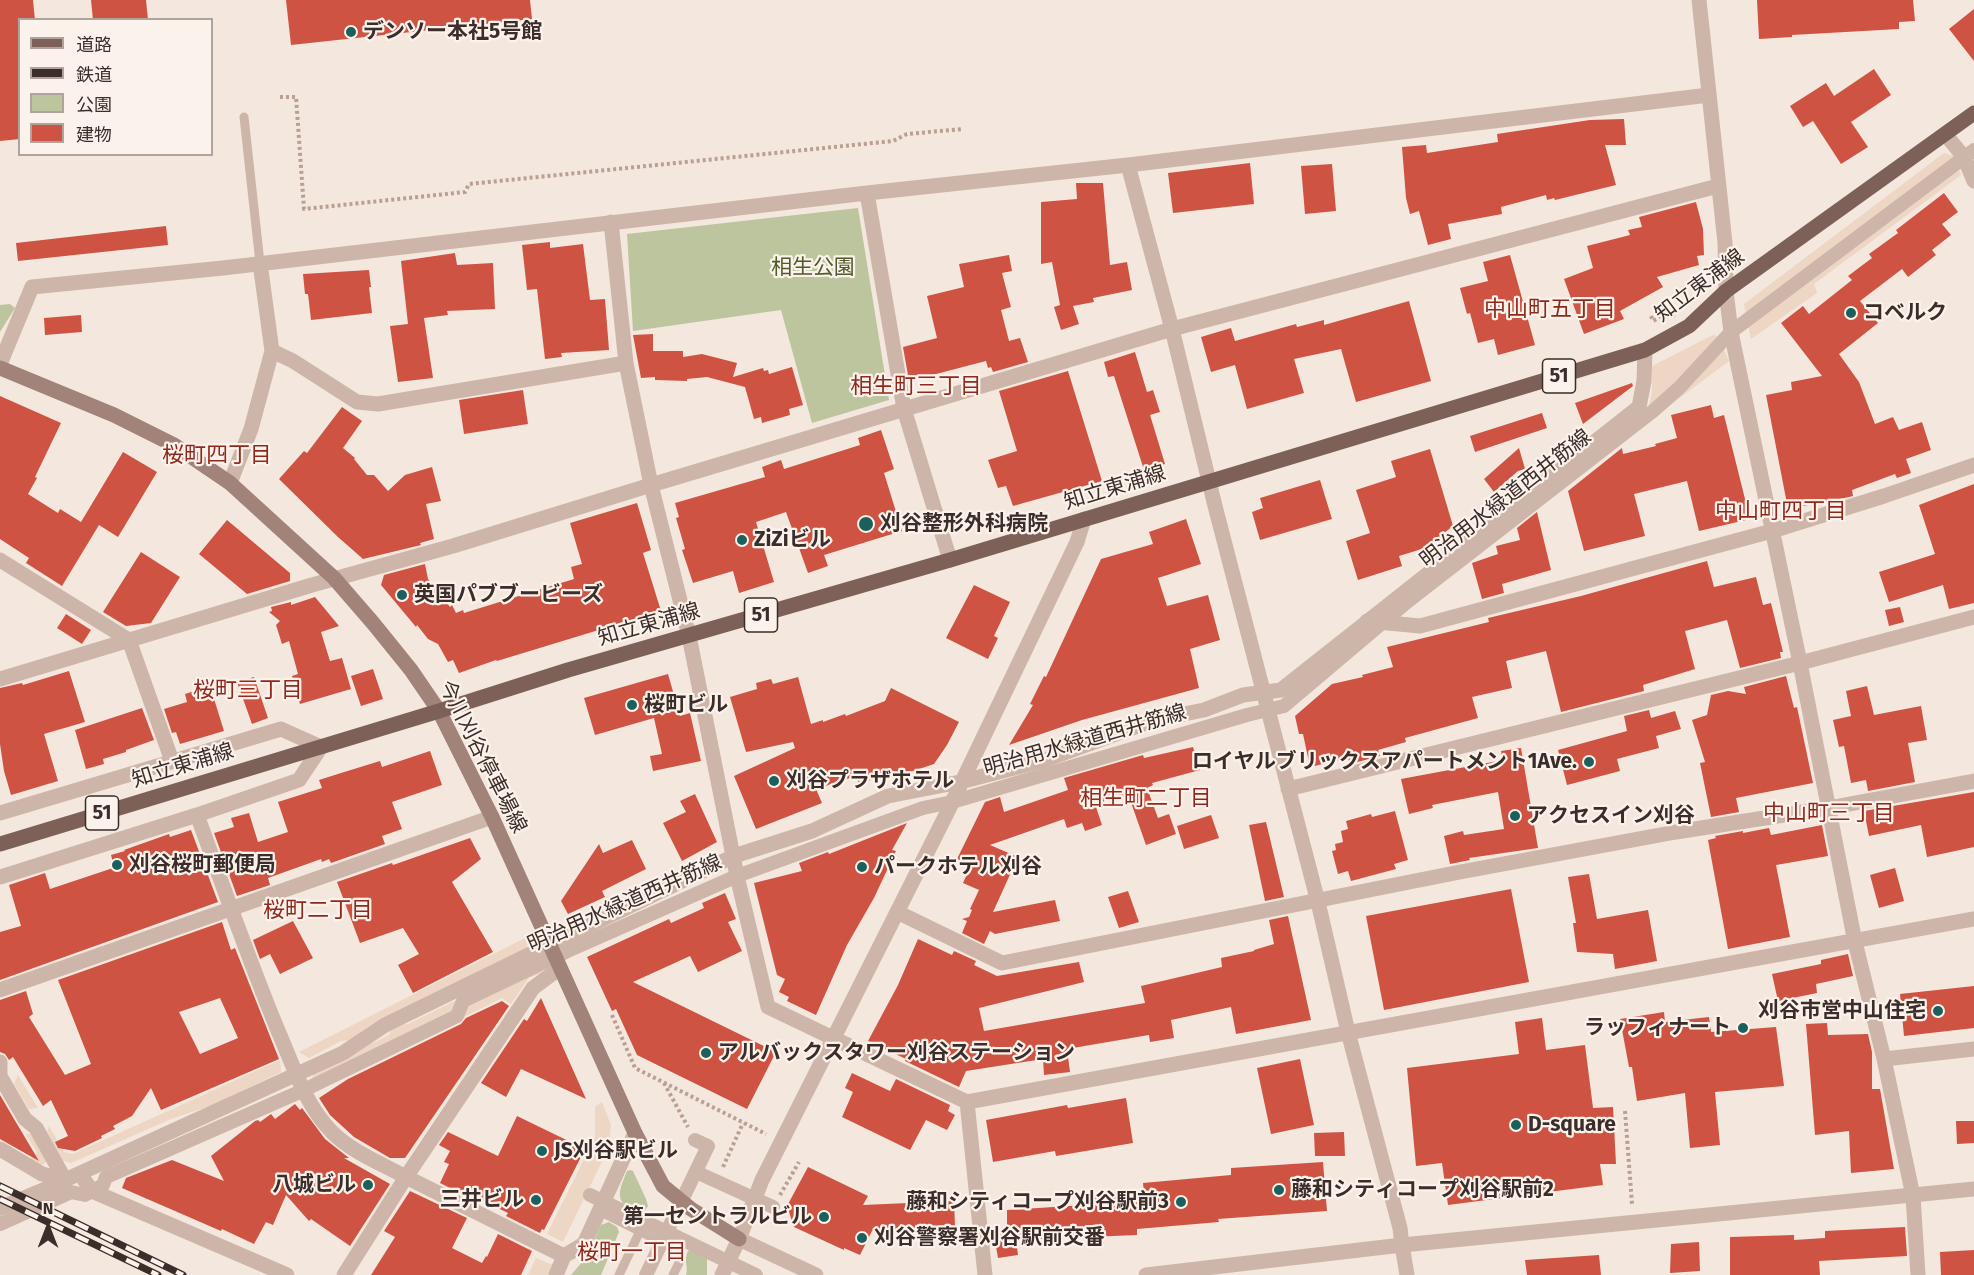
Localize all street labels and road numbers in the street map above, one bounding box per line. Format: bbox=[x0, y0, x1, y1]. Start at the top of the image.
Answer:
street label: 知立東浦線 bbox=[1650, 244, 1750, 328]
road number: 51 bbox=[1542, 359, 1576, 393]
street label: 明治用水緑道西井筋線 bbox=[1416, 424, 1596, 574]
street label: 知立東浦線 bbox=[1061, 461, 1169, 515]
street label: 知立東浦線 bbox=[595, 598, 703, 652]
road number: 51 bbox=[744, 598, 777, 632]
street label: 今川刈谷停車場線 bbox=[433, 676, 531, 838]
street label: 明治用水緑道西井筋線 bbox=[981, 700, 1189, 782]
street label: 知立東浦線 bbox=[129, 739, 237, 793]
road number: 51 bbox=[86, 796, 118, 830]
street label: 明治用水緑道西井筋線 bbox=[524, 850, 726, 958]

